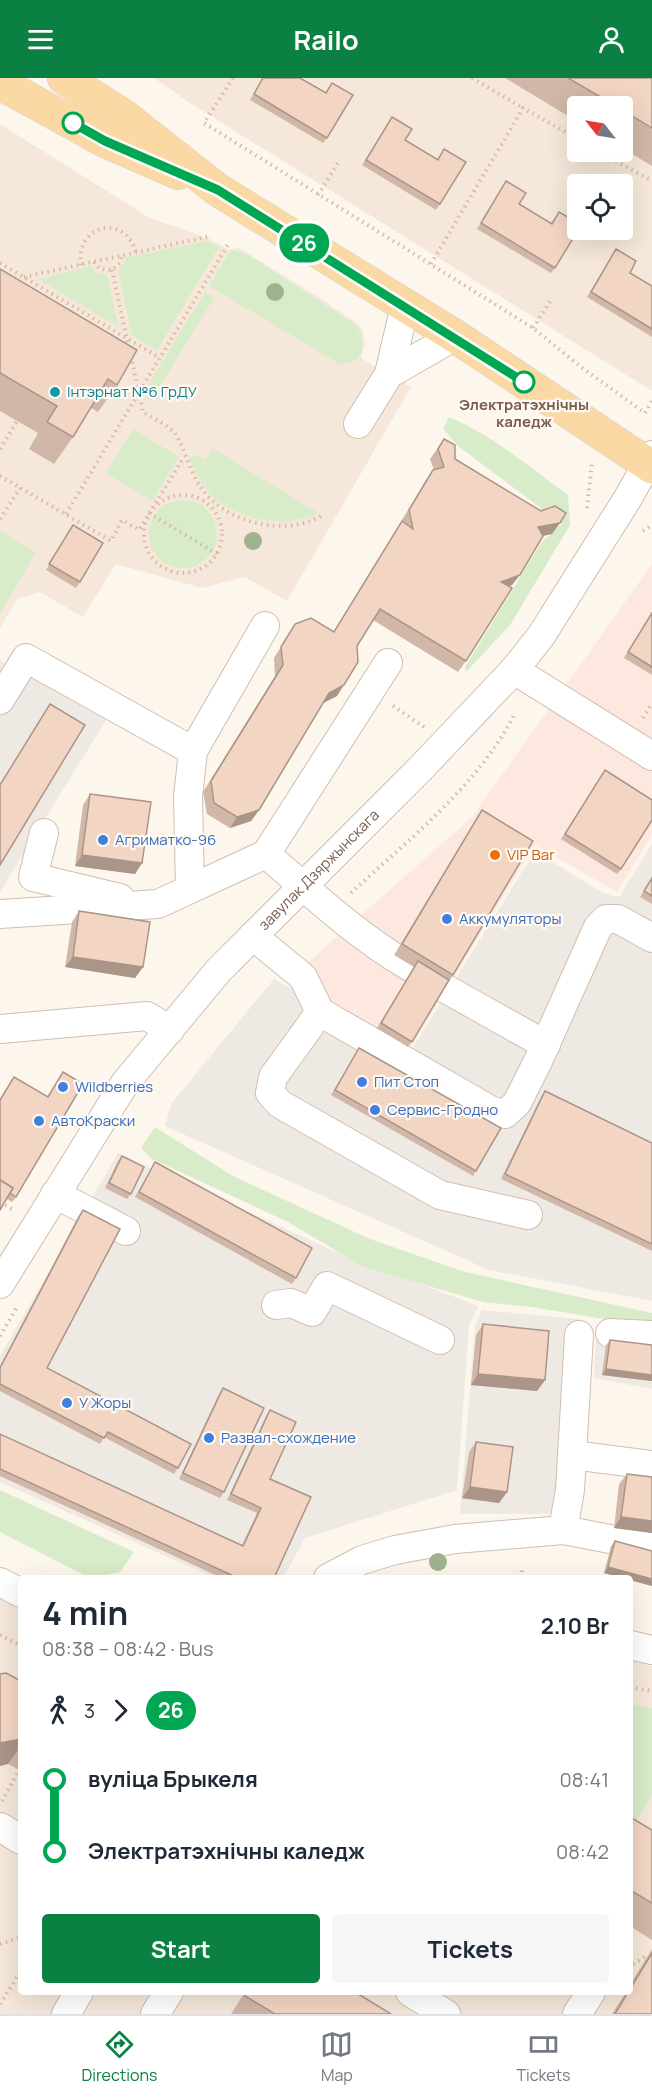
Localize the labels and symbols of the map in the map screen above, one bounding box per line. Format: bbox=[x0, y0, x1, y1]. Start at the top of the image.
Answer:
north arrow bbox=[567, 96, 633, 162]
unlabelled marker bbox=[62, 112, 84, 134]
line badge: 26 bbox=[277, 224, 331, 262]
marker: Электратэхнічны каледж bbox=[513, 371, 535, 393]
place label: Інтэрнат №6 ГрДУ bbox=[67, 381, 198, 402]
marker: Інтэрнат №6 ГрДУ bbox=[48, 385, 62, 399]
place label: Электратэхнічны каледж bbox=[459, 394, 589, 432]
street label: завулак Дзяржынскага bbox=[253, 805, 384, 935]
place label: Агриматко-96 bbox=[115, 829, 216, 850]
marker: Агриматко-96 bbox=[96, 833, 110, 847]
place label: VIP Bar bbox=[507, 844, 555, 865]
marker: VIP Bar bbox=[488, 848, 502, 862]
place label: Аккумуляторы bbox=[459, 908, 561, 929]
marker: Аккумуляторы bbox=[440, 912, 454, 926]
place label: Пит Стоп bbox=[374, 1071, 439, 1092]
marker: Пит Стоп bbox=[355, 1075, 369, 1089]
place label: Wildberries bbox=[75, 1076, 153, 1097]
marker: Wildberries bbox=[56, 1080, 70, 1094]
place label: Сервис-Гродно bbox=[387, 1099, 498, 1120]
marker: Сервис-Гродно bbox=[368, 1103, 382, 1117]
place label: АвтоКраски bbox=[51, 1110, 135, 1131]
marker: АвтоКраски bbox=[32, 1114, 46, 1128]
place label: У Жоры bbox=[79, 1392, 131, 1413]
marker: У Жоры bbox=[60, 1396, 74, 1410]
place label: Развал-схождение bbox=[221, 1427, 356, 1448]
marker: Развал-схождение bbox=[202, 1431, 216, 1445]

